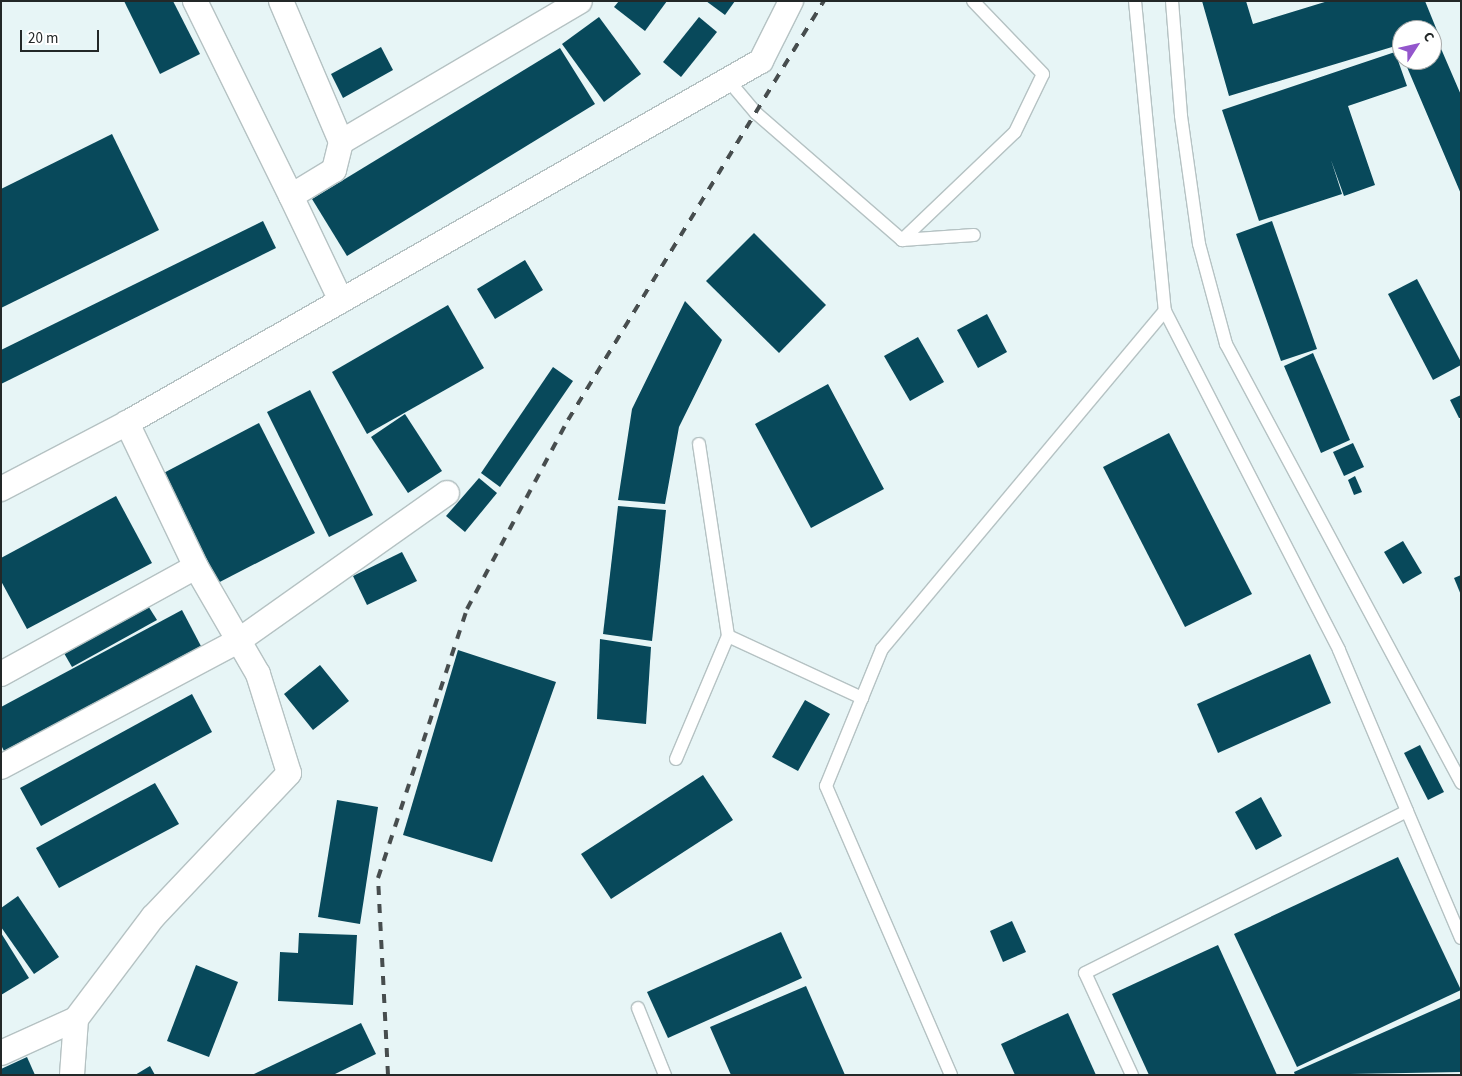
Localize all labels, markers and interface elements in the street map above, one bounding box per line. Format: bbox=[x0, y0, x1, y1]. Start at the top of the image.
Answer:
scale bar bbox=[22, 20, 101, 52]
north arrow bbox=[1392, 20, 1442, 70]
text: 20 m bbox=[28, 28, 58, 49]
text: С bbox=[1418, 28, 1439, 46]

